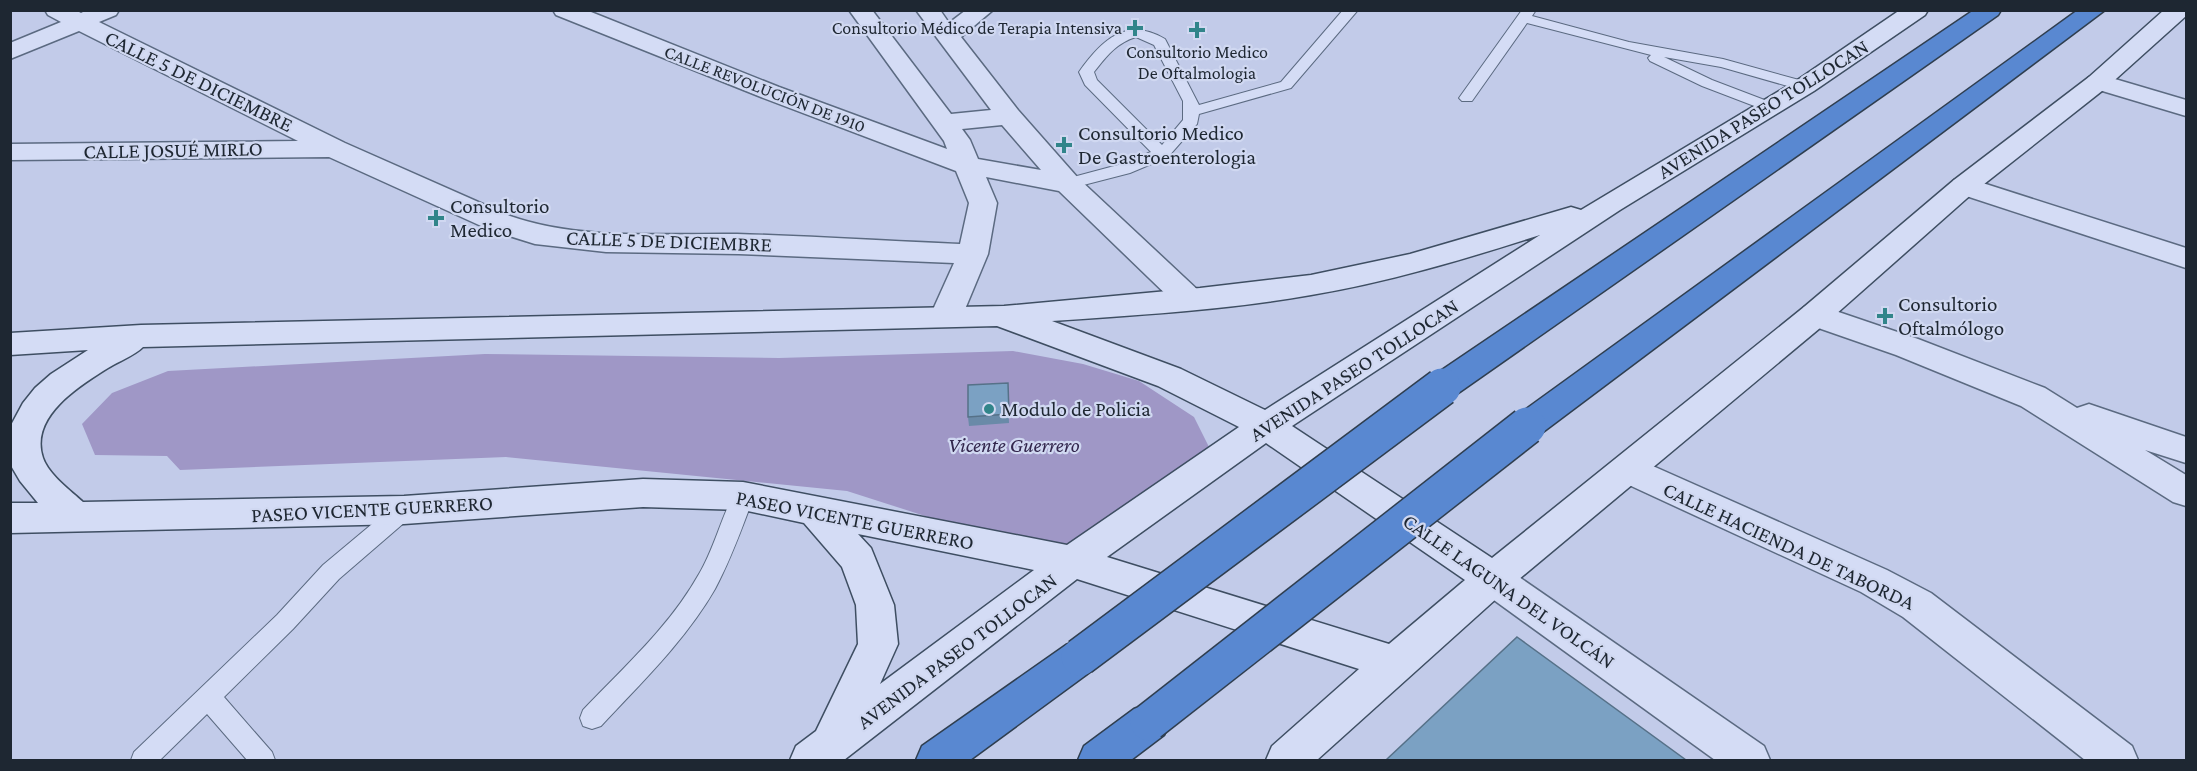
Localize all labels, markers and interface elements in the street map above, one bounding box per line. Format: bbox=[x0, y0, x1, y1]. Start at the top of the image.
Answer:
place label: Consultorio Médico de Terapia Intensiva bbox=[832, 18, 1122, 38]
marker: Consultorio Médico de Terapia Intensiva bbox=[1126, 19, 1144, 37]
marker: Consultorio Medico De Oftalmologia bbox=[1188, 21, 1206, 39]
street label: CALLE 5 DE DICIEMBRE bbox=[101, 25, 297, 137]
street label: AVENIDA PASEO TOLLOCAN bbox=[1653, 34, 1873, 184]
street label: CALLE REVOLUCIÓN DE 1910 bbox=[662, 41, 868, 137]
place label: Consultorio Medico De Oftalmologia bbox=[1126, 42, 1268, 83]
place label: Consultorio Medico De Gastroenterologia bbox=[1078, 121, 1256, 169]
street label: CALLE JOSUÉ MIRLO bbox=[83, 136, 263, 164]
marker: Consultorio Medico De Gastroenterologia bbox=[1055, 136, 1073, 154]
place label: Consultorio Medico bbox=[450, 194, 549, 242]
marker: Consultorio Medico bbox=[427, 209, 445, 227]
street label: CALLE 5 DE DICIEMBRE bbox=[566, 225, 772, 257]
place label: Consultorio Oftalmólogo bbox=[1898, 292, 2004, 340]
street label: AVENIDA PASEO TOLLOCAN bbox=[1245, 294, 1463, 446]
marker: Consultorio Oftalmólogo bbox=[1876, 307, 1894, 325]
place label: Modulo de Policia bbox=[1001, 397, 1151, 421]
marker: Modulo de Policia bbox=[982, 402, 996, 416]
park label: Vicente Guerrero bbox=[948, 433, 1080, 457]
street label: CALLE HACIENDA DE TABORDA bbox=[1659, 477, 1919, 615]
street label: PASEO VICENTE GUERRERO bbox=[734, 485, 976, 555]
street label: PASEO VICENTE GUERRERO bbox=[251, 491, 493, 527]
street label: CALLE LAGUNA DEL VOLCÁN bbox=[1398, 509, 1620, 673]
street label: AVENIDA PASEO TOLLOCAN bbox=[852, 568, 1062, 734]

